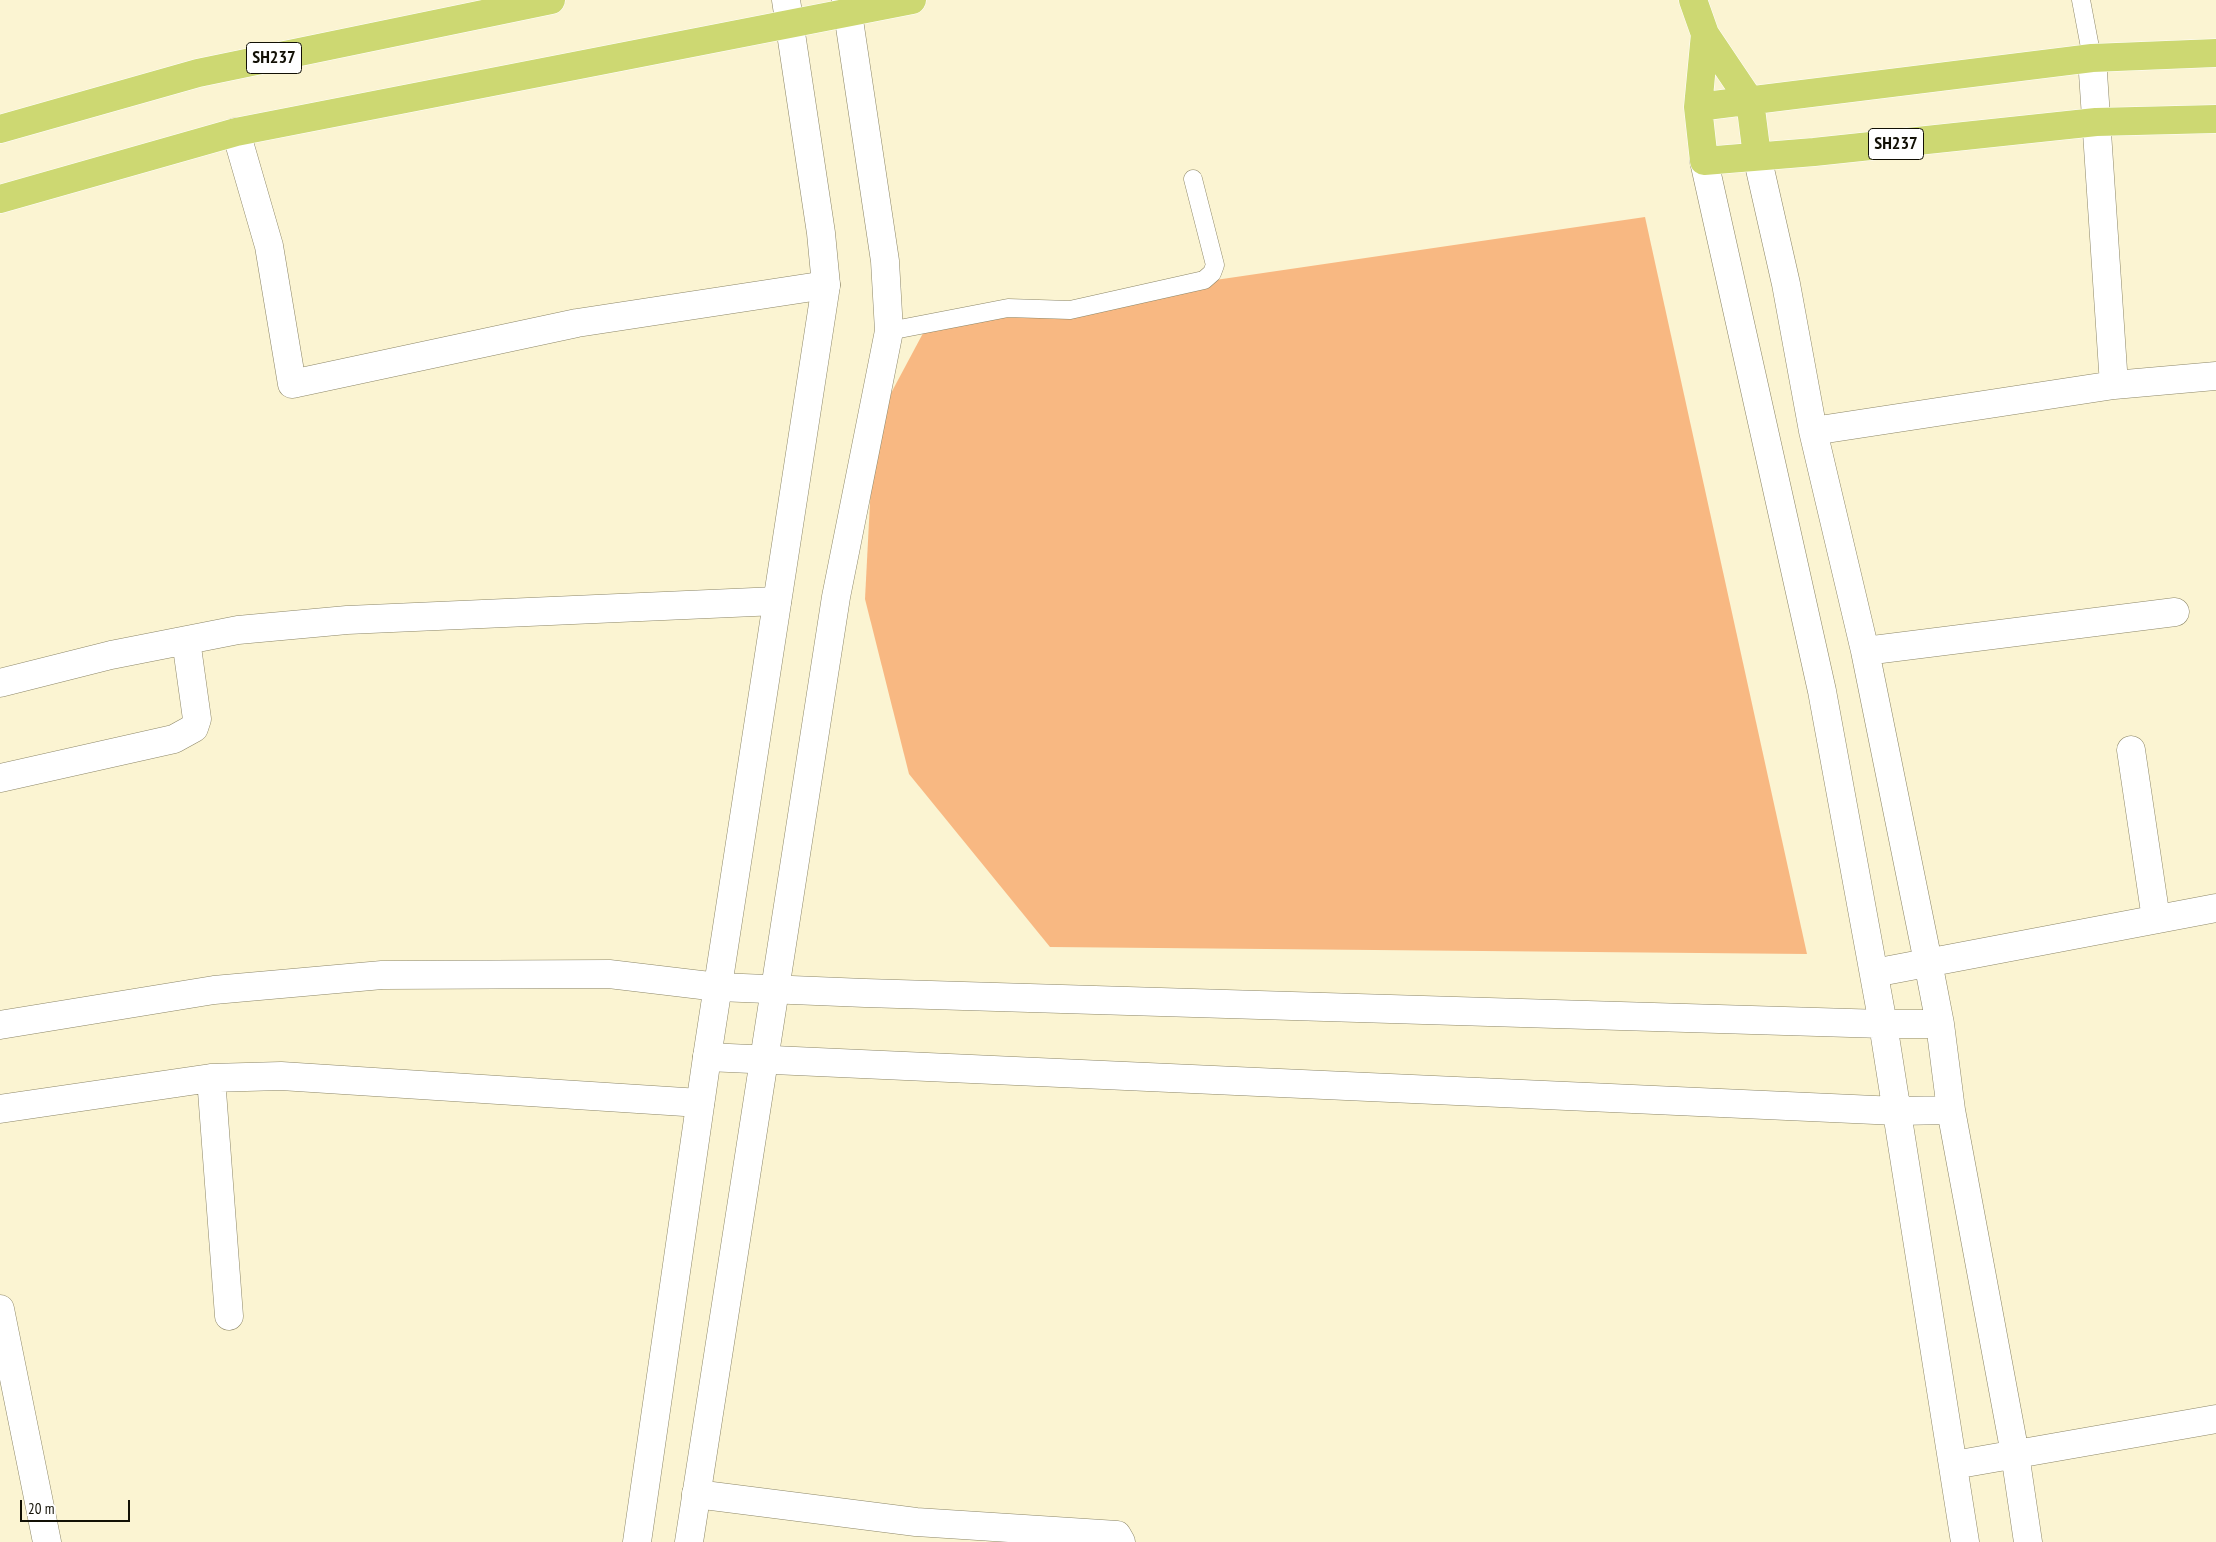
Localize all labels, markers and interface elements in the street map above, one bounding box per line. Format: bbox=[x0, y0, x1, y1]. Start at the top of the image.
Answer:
road number: SH237 bbox=[246, 42, 302, 74]
road number: SH237 bbox=[1868, 128, 1924, 160]
scale bar bbox=[22, 1490, 132, 1522]
text: 20 m bbox=[28, 1499, 54, 1518]

